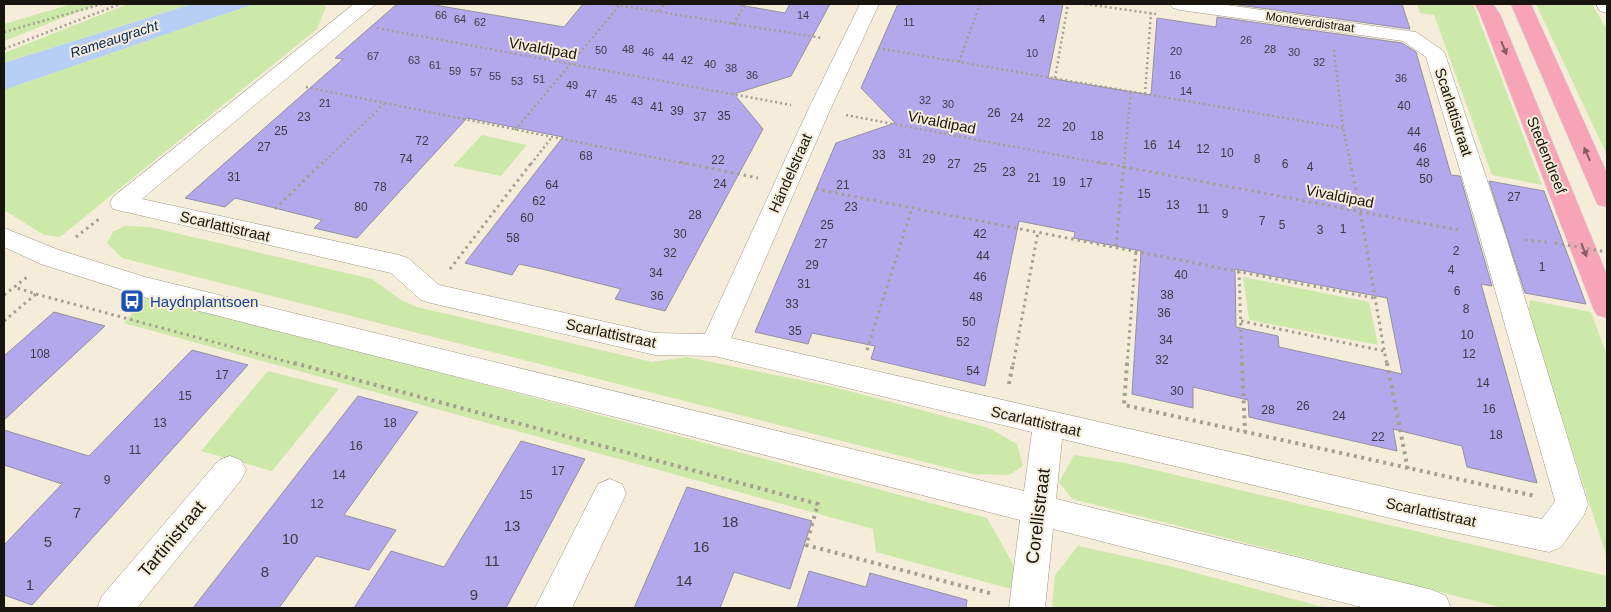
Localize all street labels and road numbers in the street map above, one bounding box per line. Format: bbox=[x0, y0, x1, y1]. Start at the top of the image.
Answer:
street label: Monteverdistraat bbox=[1265, 9, 1356, 35]
street label: Vivaldipad bbox=[508, 34, 578, 62]
street label: Scarlattistraat bbox=[1432, 66, 1477, 159]
street label: Vivaldipad bbox=[907, 107, 977, 137]
street label: Stedendreef bbox=[1524, 114, 1571, 197]
street label: Händelstraat bbox=[765, 130, 815, 215]
street label: Vivaldipad bbox=[1305, 181, 1375, 211]
street label: Scarlattistraat bbox=[178, 207, 272, 245]
street label: Scarlattistraat bbox=[564, 315, 658, 351]
street label: Scarlattistraat bbox=[989, 402, 1083, 440]
street label: Corellistraat bbox=[1022, 467, 1054, 565]
street label: Scarlattistraat bbox=[1384, 494, 1478, 530]
street label: Tartinistraat bbox=[134, 497, 210, 581]

